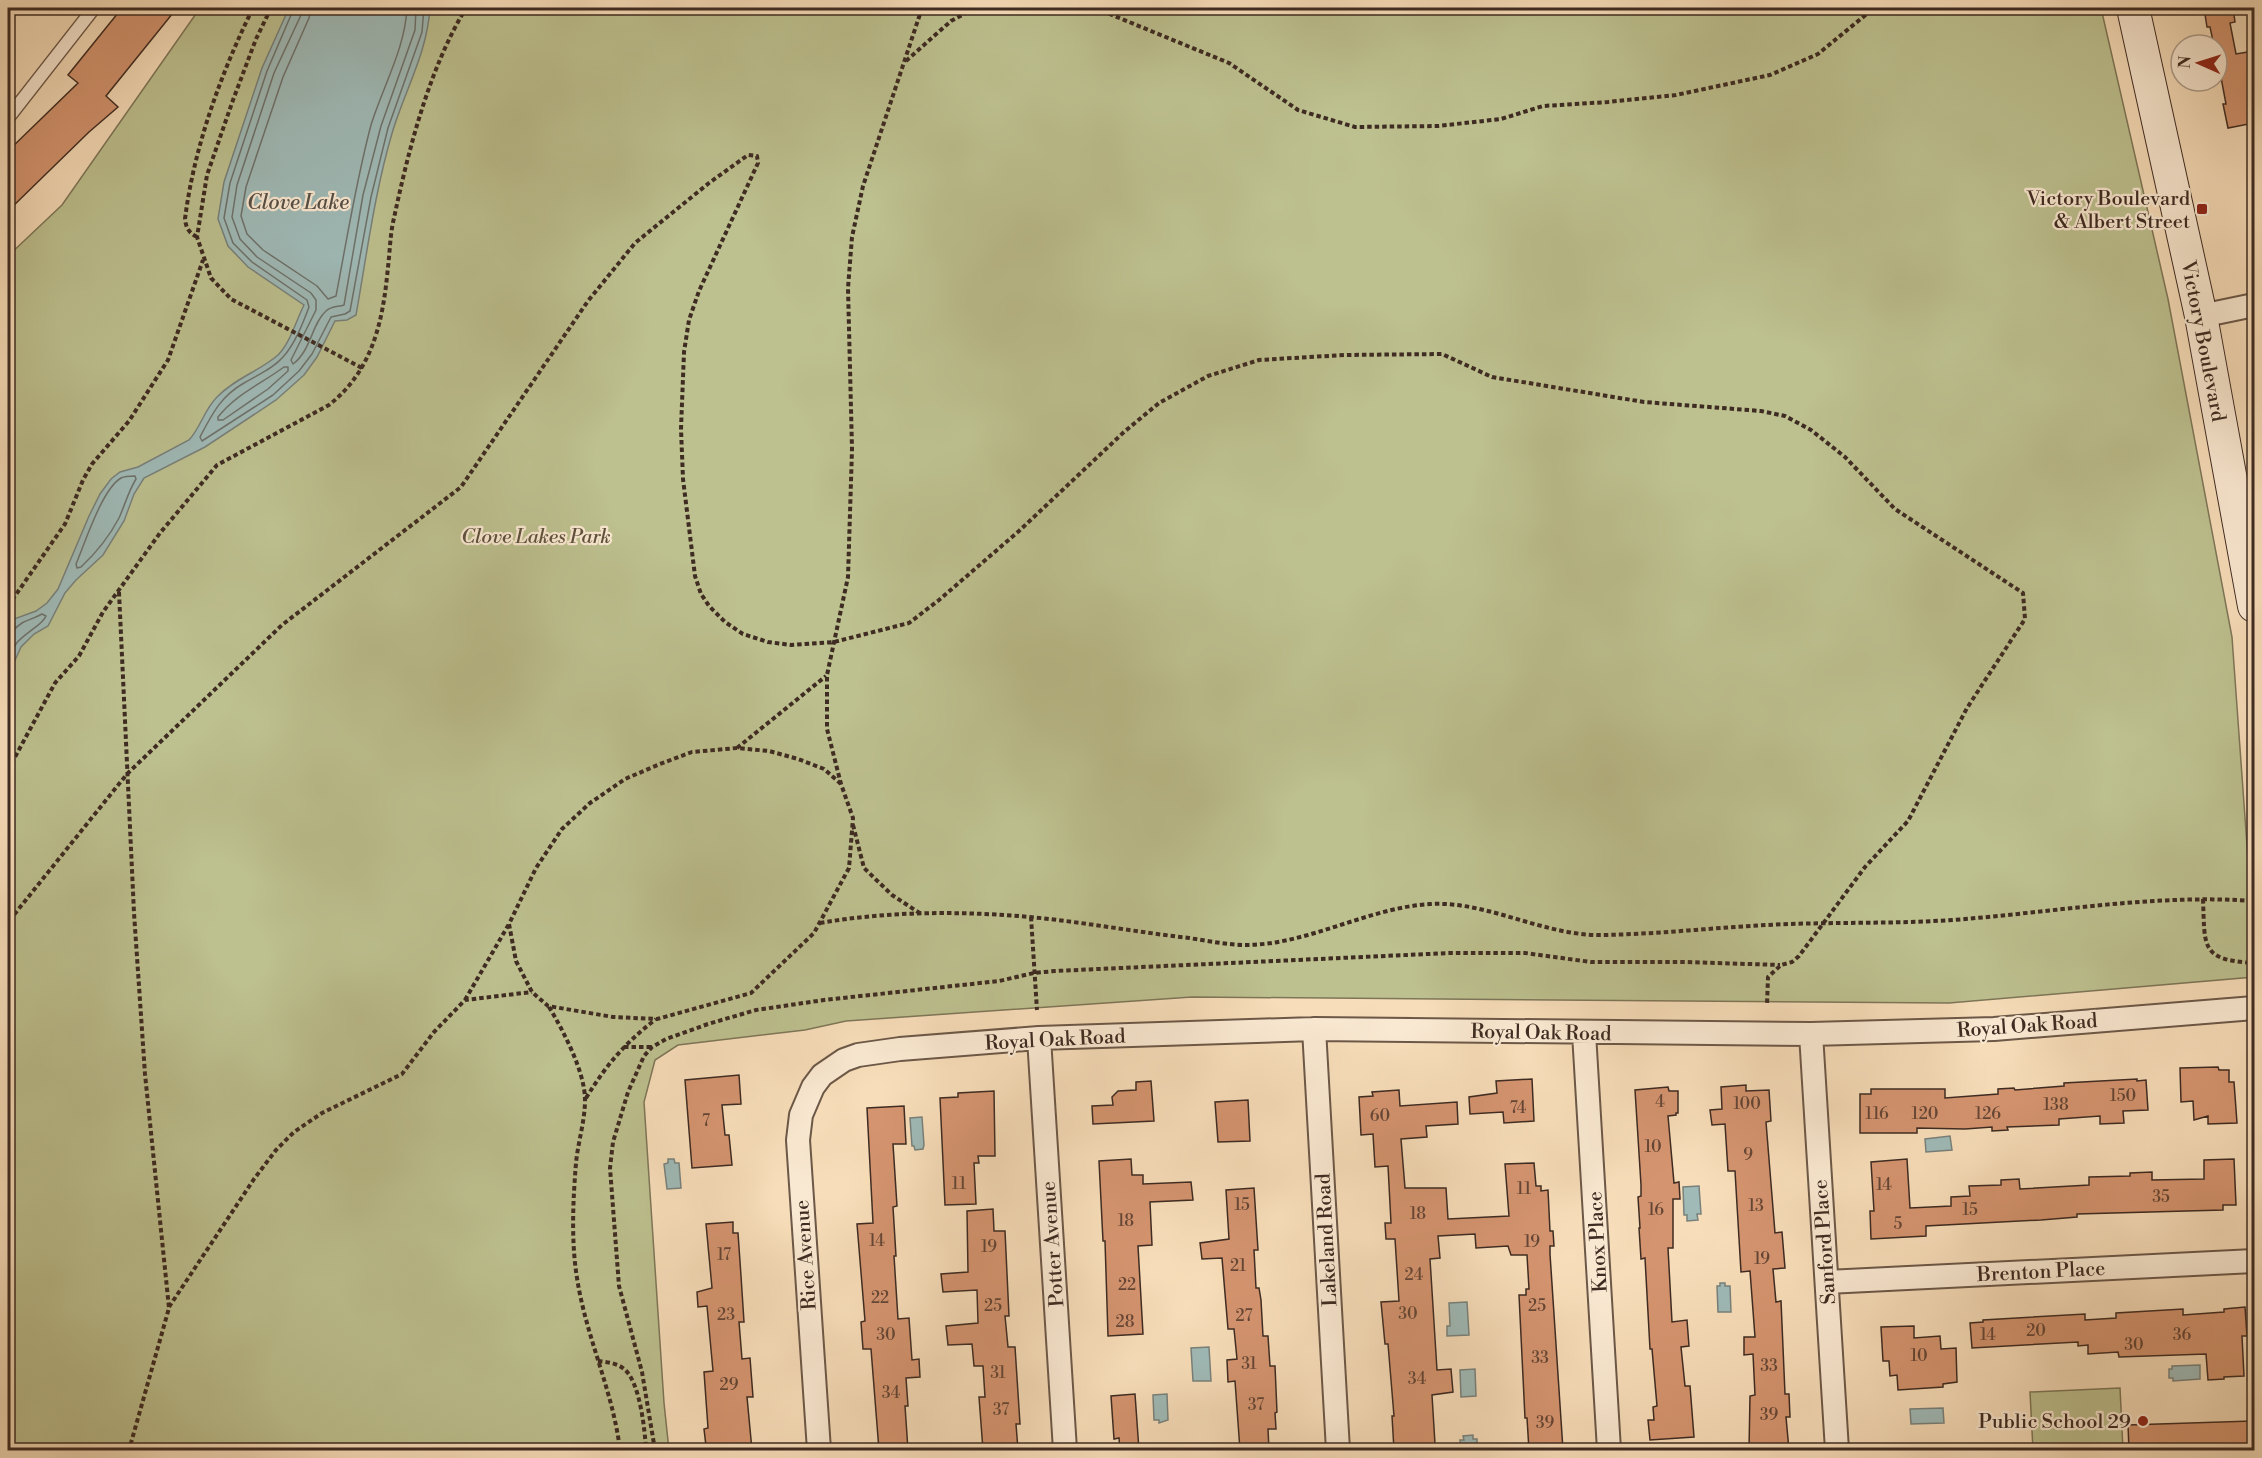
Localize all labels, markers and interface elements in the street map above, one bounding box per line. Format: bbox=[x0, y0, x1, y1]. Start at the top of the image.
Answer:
north arrow bbox=[2169, 33, 2229, 93]
text: N bbox=[2175, 55, 2195, 69]
place label: Victory Boulevard & Albert Street bbox=[2025, 187, 2191, 235]
water label: Clove Lake bbox=[247, 190, 349, 216]
marker: Victory Boulevard & Albert Street bbox=[2195, 202, 2209, 216]
street label: Victory Boulevard bbox=[2174, 258, 2231, 425]
park label: Clove Lakes Park bbox=[461, 525, 611, 550]
street label: Royal Oak Road bbox=[1956, 1009, 2099, 1044]
street label: Royal Oak Road bbox=[1470, 1020, 1612, 1047]
street label: Royal Oak Road bbox=[984, 1024, 1127, 1057]
house number: 150 bbox=[2110, 1086, 2136, 1106]
house number: 4 bbox=[1655, 1092, 1665, 1112]
house number: 100 bbox=[1733, 1094, 1761, 1114]
house number: 138 bbox=[2043, 1095, 2069, 1115]
house number: 74 bbox=[1510, 1098, 1527, 1118]
house number: 116 bbox=[1865, 1104, 1889, 1124]
house number: 120 bbox=[1912, 1104, 1938, 1124]
house number: 126 bbox=[1975, 1104, 2001, 1124]
house number: 60 bbox=[1370, 1106, 1390, 1126]
house number: 7 bbox=[702, 1111, 710, 1131]
house number: 10 bbox=[1645, 1137, 1662, 1157]
house number: 9 bbox=[1743, 1145, 1753, 1165]
street label: Lakeland Road bbox=[1311, 1172, 1343, 1307]
house number: 11 bbox=[952, 1174, 966, 1194]
house number: 14 bbox=[1876, 1175, 1892, 1195]
street label: Sanford Place bbox=[1809, 1178, 1842, 1305]
house number: 11 bbox=[1517, 1179, 1531, 1199]
street label: Potter Avenue bbox=[1037, 1180, 1070, 1308]
house number: 35 bbox=[2152, 1187, 2170, 1207]
street label: Knox Place bbox=[1583, 1191, 1614, 1293]
house number: 15 bbox=[1234, 1195, 1250, 1215]
house number: 13 bbox=[1748, 1196, 1764, 1216]
street label: Rice Avenue bbox=[790, 1199, 823, 1311]
house number: 16 bbox=[1648, 1200, 1664, 1220]
house number: 15 bbox=[1962, 1200, 1978, 1220]
house number: 18 bbox=[1410, 1204, 1426, 1224]
house number: 18 bbox=[1118, 1211, 1134, 1231]
house number: 5 bbox=[1894, 1214, 1903, 1234]
house number: 14 bbox=[869, 1231, 885, 1251]
house number: 19 bbox=[1524, 1232, 1540, 1252]
house number: 19 bbox=[981, 1237, 997, 1257]
house number: 17 bbox=[717, 1245, 731, 1265]
house number: 19 bbox=[1754, 1249, 1770, 1269]
house number: 21 bbox=[1230, 1256, 1246, 1276]
street label: Brenton Place bbox=[1975, 1257, 2106, 1288]
house number: 24 bbox=[1405, 1265, 1424, 1285]
house number: 22 bbox=[1118, 1275, 1136, 1295]
house number: 22 bbox=[871, 1288, 889, 1308]
house number: 25 bbox=[984, 1296, 1002, 1316]
house number: 25 bbox=[1528, 1296, 1546, 1316]
house number: 30 bbox=[1398, 1304, 1418, 1324]
house number: 23 bbox=[717, 1305, 735, 1325]
house number: 27 bbox=[1235, 1306, 1253, 1326]
house number: 28 bbox=[1116, 1312, 1135, 1332]
house number: 20 bbox=[2026, 1321, 2046, 1341]
house number: 30 bbox=[876, 1325, 896, 1345]
house number: 14 bbox=[1980, 1325, 1996, 1345]
house number: 36 bbox=[2173, 1325, 2192, 1345]
house number: 30 bbox=[2124, 1335, 2144, 1355]
house number: 10 bbox=[1911, 1346, 1928, 1366]
house number: 33 bbox=[1531, 1348, 1549, 1368]
house number: 31 bbox=[1241, 1354, 1257, 1374]
house number: 33 bbox=[1760, 1356, 1778, 1376]
house number: 31 bbox=[990, 1363, 1006, 1383]
house number: 34 bbox=[1408, 1369, 1427, 1389]
house number: 29 bbox=[720, 1375, 739, 1395]
house number: 34 bbox=[882, 1383, 901, 1403]
house number: 37 bbox=[1248, 1395, 1264, 1415]
house number: 37 bbox=[993, 1400, 1009, 1420]
house number: 39 bbox=[1760, 1405, 1779, 1425]
place label: Public School 29 bbox=[1978, 1410, 2131, 1435]
house number: 39 bbox=[1536, 1413, 1555, 1433]
marker: Public School 29 bbox=[2136, 1414, 2150, 1428]

